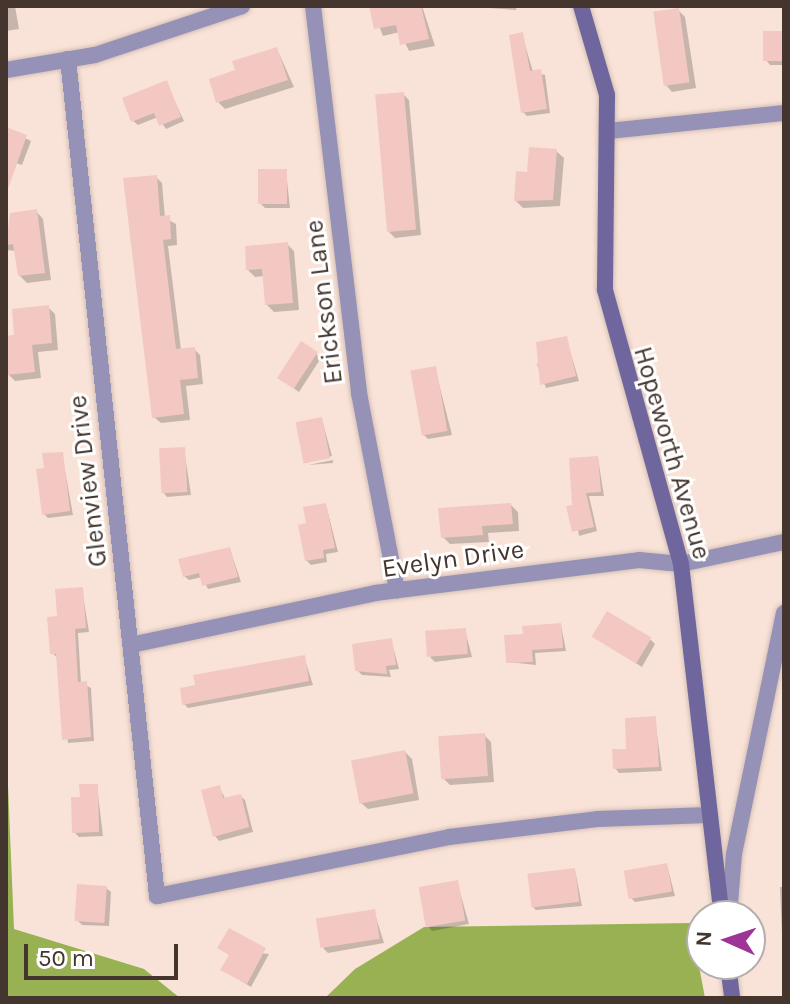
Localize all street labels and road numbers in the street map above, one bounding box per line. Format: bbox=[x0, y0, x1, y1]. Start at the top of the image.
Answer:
street label: Erickson Lane bbox=[298, 218, 350, 386]
street label: Hopeworth Avenue bbox=[627, 343, 717, 563]
street label: Glenview Drive bbox=[62, 393, 114, 569]
street label: Evelyn Drive bbox=[380, 534, 526, 584]

